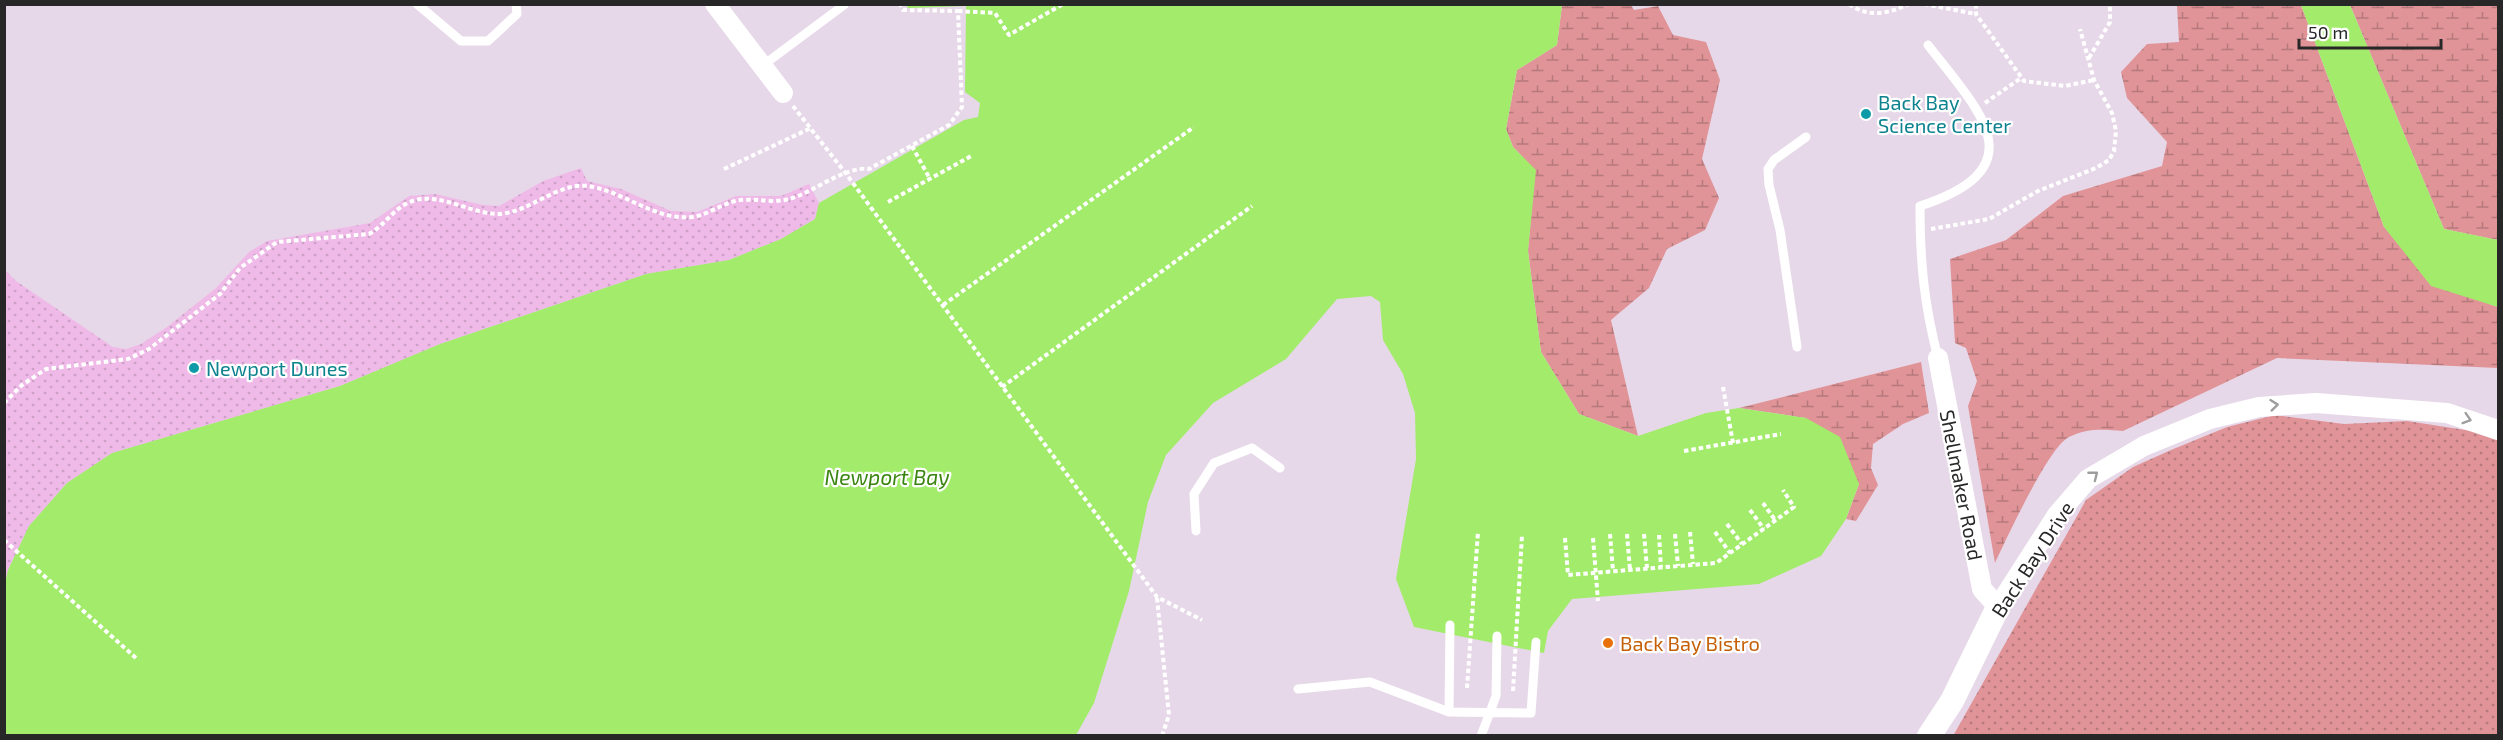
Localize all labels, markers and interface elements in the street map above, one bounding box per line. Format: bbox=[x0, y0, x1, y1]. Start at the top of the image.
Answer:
scale bar bbox=[2299, 12, 2442, 50]
text: 50 m bbox=[2308, 21, 2348, 43]
place label: Back Bay Science Center bbox=[1878, 90, 2011, 137]
marker: Back Bay Science Center bbox=[1859, 107, 1873, 121]
place label: Newport Dunes bbox=[206, 356, 348, 380]
marker: Newport Dunes bbox=[187, 361, 201, 375]
one-way arrow bbox=[2269, 399, 2278, 412]
street label: Shellmaker Road bbox=[1936, 408, 1988, 562]
one-way arrow bbox=[2461, 412, 2472, 424]
water label: Newport Bay bbox=[824, 464, 950, 490]
one-way arrow bbox=[2087, 472, 2098, 483]
street label: Back Bay Drive bbox=[1986, 497, 2078, 621]
place label: Back Bay Bistro bbox=[1620, 631, 1760, 655]
marker: Back Bay Bistro bbox=[1601, 636, 1615, 650]

